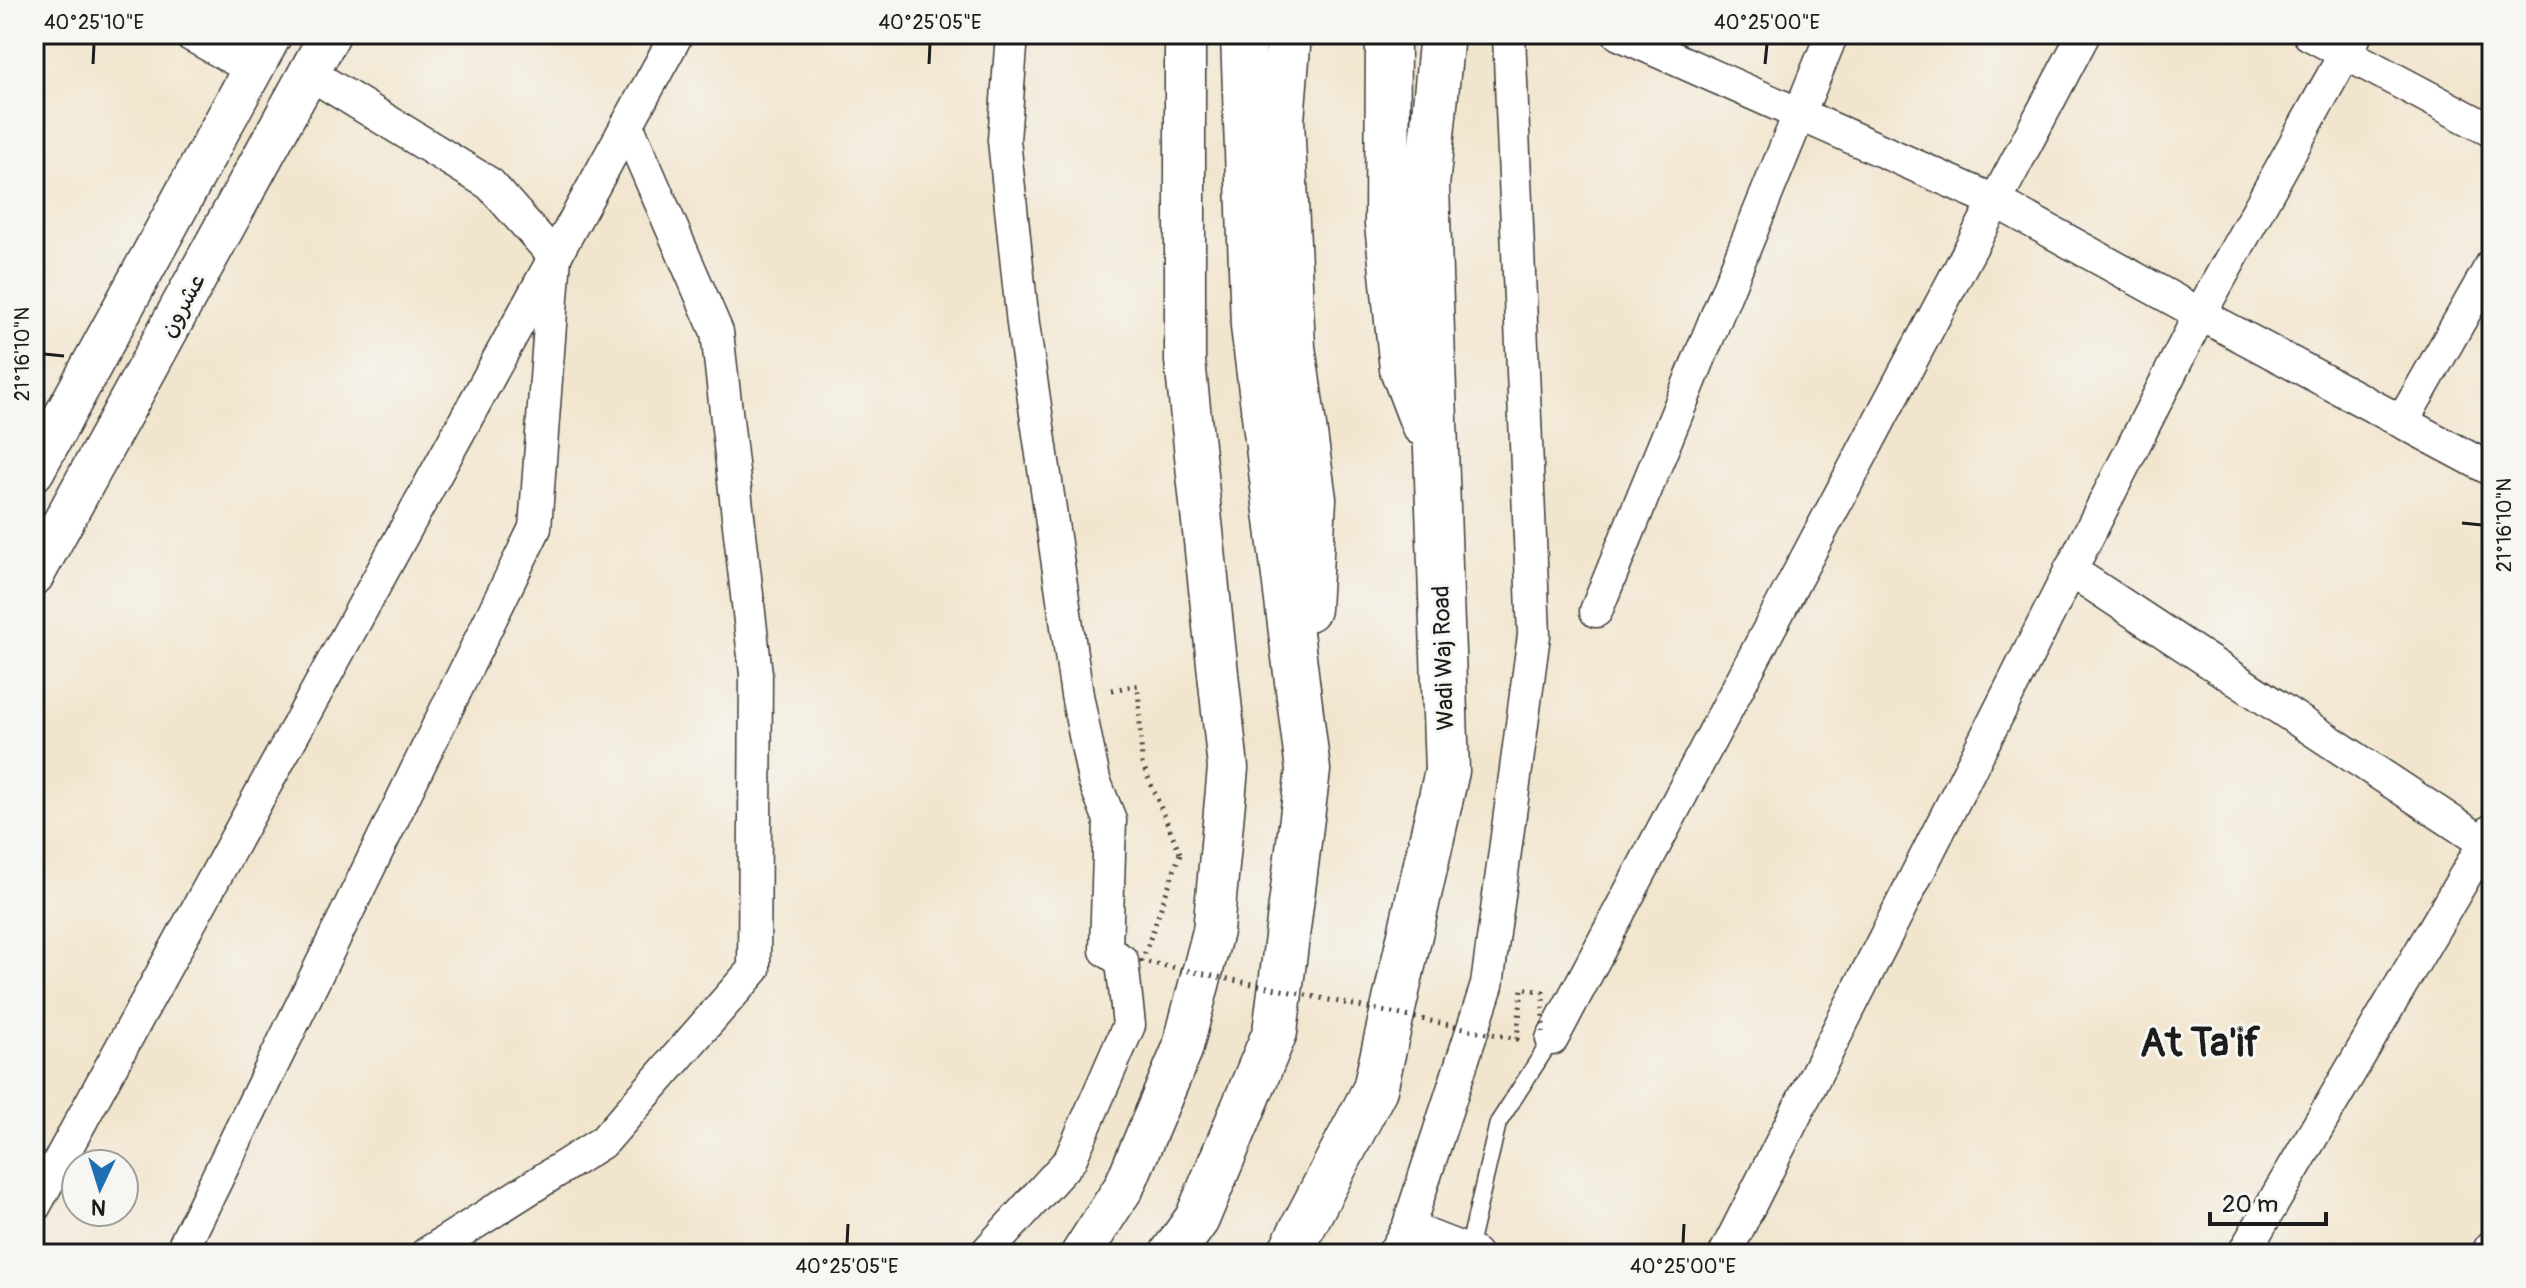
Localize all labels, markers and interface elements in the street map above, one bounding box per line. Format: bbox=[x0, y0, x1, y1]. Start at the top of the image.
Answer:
text: 40°25'10"E bbox=[44, 10, 144, 35]
text: 40°25'05"E bbox=[878, 10, 982, 35]
text: 40°25'00"E bbox=[1714, 10, 1820, 35]
street label: عشرون bbox=[153, 268, 212, 343]
text: 21°16'10"N bbox=[10, 307, 35, 401]
text: 21°16'10"N bbox=[2492, 478, 2517, 572]
street label: Wadi Waj Road bbox=[1426, 585, 1461, 731]
district label: At Ta'if bbox=[2140, 1019, 2261, 1068]
north arrow bbox=[60, 1148, 140, 1228]
scale bar bbox=[2210, 1176, 2326, 1226]
text: 20 m bbox=[2222, 1190, 2278, 1219]
text: N bbox=[90, 1192, 107, 1221]
text: 40°25'05"E bbox=[795, 1254, 899, 1279]
text: 40°25'00"E bbox=[1630, 1254, 1736, 1279]

